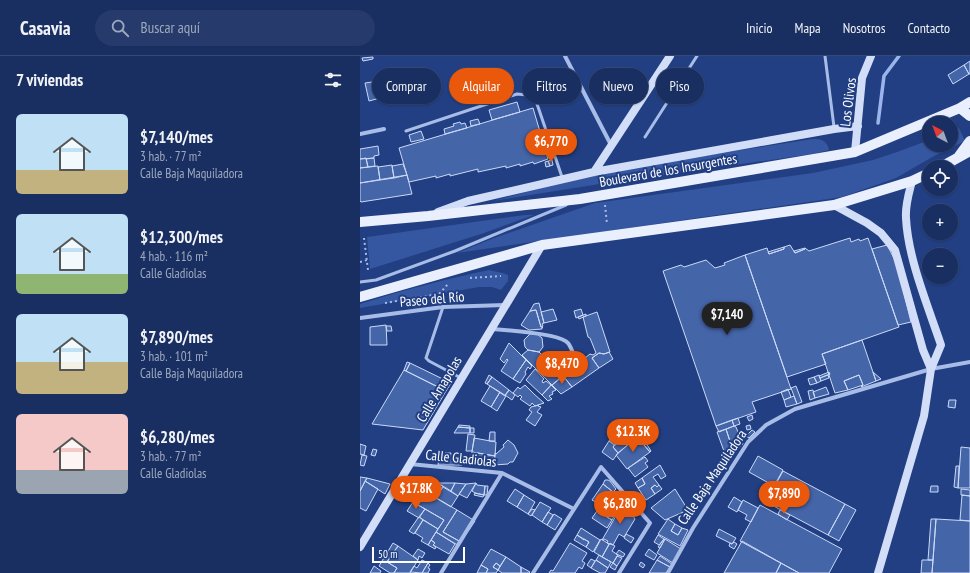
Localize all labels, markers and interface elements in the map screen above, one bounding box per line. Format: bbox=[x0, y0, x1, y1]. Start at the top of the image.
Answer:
search box bbox=[95, 10, 375, 46]
text: Casavia bbox=[20, 16, 71, 40]
icon: search bbox=[109, 17, 131, 39]
text: Buscar aquí bbox=[141, 18, 200, 37]
text: Inicio bbox=[746, 19, 773, 37]
text: Mapa bbox=[795, 19, 821, 37]
text: Nosotros bbox=[843, 19, 886, 37]
text: Contacto bbox=[908, 19, 950, 37]
chip: Comprar bbox=[372, 68, 441, 104]
chip: Alquilar bbox=[449, 68, 514, 104]
chip: Filtros bbox=[522, 68, 581, 104]
chip: Nuevo bbox=[589, 68, 648, 104]
chip: Piso bbox=[656, 68, 704, 104]
text: 7 viviendas bbox=[16, 69, 83, 91]
icon: filters bbox=[322, 69, 344, 91]
street label: Los Olivos bbox=[836, 76, 860, 127]
north arrow bbox=[922, 116, 958, 152]
map controls bbox=[922, 116, 958, 284]
text: $7,140/mes bbox=[140, 126, 213, 148]
pin: $6,770 bbox=[518, 129, 584, 163]
icon: home bbox=[48, 130, 96, 178]
text: $6,770 bbox=[534, 133, 568, 150]
text: 3 hab. · 77 m² bbox=[140, 148, 202, 165]
street label: Boulevard de los Insurgentes bbox=[598, 149, 739, 191]
button: locate bbox=[922, 160, 958, 196]
text: Calle Baja Maquiladora bbox=[140, 165, 243, 182]
button: + bbox=[922, 204, 958, 240]
text: $12,300/mes bbox=[140, 226, 223, 248]
icon: home bbox=[48, 230, 96, 278]
text: 4 hab. · 116 m² bbox=[140, 248, 208, 265]
button: − bbox=[922, 248, 958, 284]
text: Calle Gladiolas bbox=[140, 265, 206, 282]
street label: Paseo del Río bbox=[399, 287, 465, 311]
pin: $7,140 bbox=[694, 302, 760, 336]
text: $7,140 bbox=[711, 306, 743, 323]
text: $7,890/mes bbox=[140, 326, 213, 348]
icon: home bbox=[48, 330, 96, 378]
text: 3 hab. · 101 m² bbox=[140, 348, 208, 365]
pin: $8,470 bbox=[529, 351, 595, 385]
street label: Calle Amapolas bbox=[412, 353, 466, 425]
text: $8,470 bbox=[545, 355, 579, 372]
text: Calle Baja Maquiladora bbox=[140, 365, 243, 382]
pin: $12.3K bbox=[600, 419, 666, 453]
text: $12.3K bbox=[616, 423, 650, 440]
text: $6,280/mes bbox=[140, 426, 215, 448]
street label: Calle Baja Maquiladora bbox=[674, 426, 750, 528]
icon: home bbox=[48, 430, 96, 478]
street label: Calle Gladiolas bbox=[424, 445, 498, 471]
text: 3 hab. · 77 m² bbox=[140, 448, 202, 465]
text: Calle Gladiolas bbox=[140, 465, 206, 482]
pin: $17.8K bbox=[383, 476, 449, 510]
text: $17.8K bbox=[399, 480, 433, 497]
pin: $7,890 bbox=[751, 481, 817, 515]
text: $7,890 bbox=[768, 485, 800, 502]
pin: $6,280 bbox=[587, 491, 653, 525]
text: $6,280 bbox=[603, 495, 637, 512]
scale bar bbox=[372, 545, 465, 564]
text: 50 m bbox=[378, 547, 397, 561]

